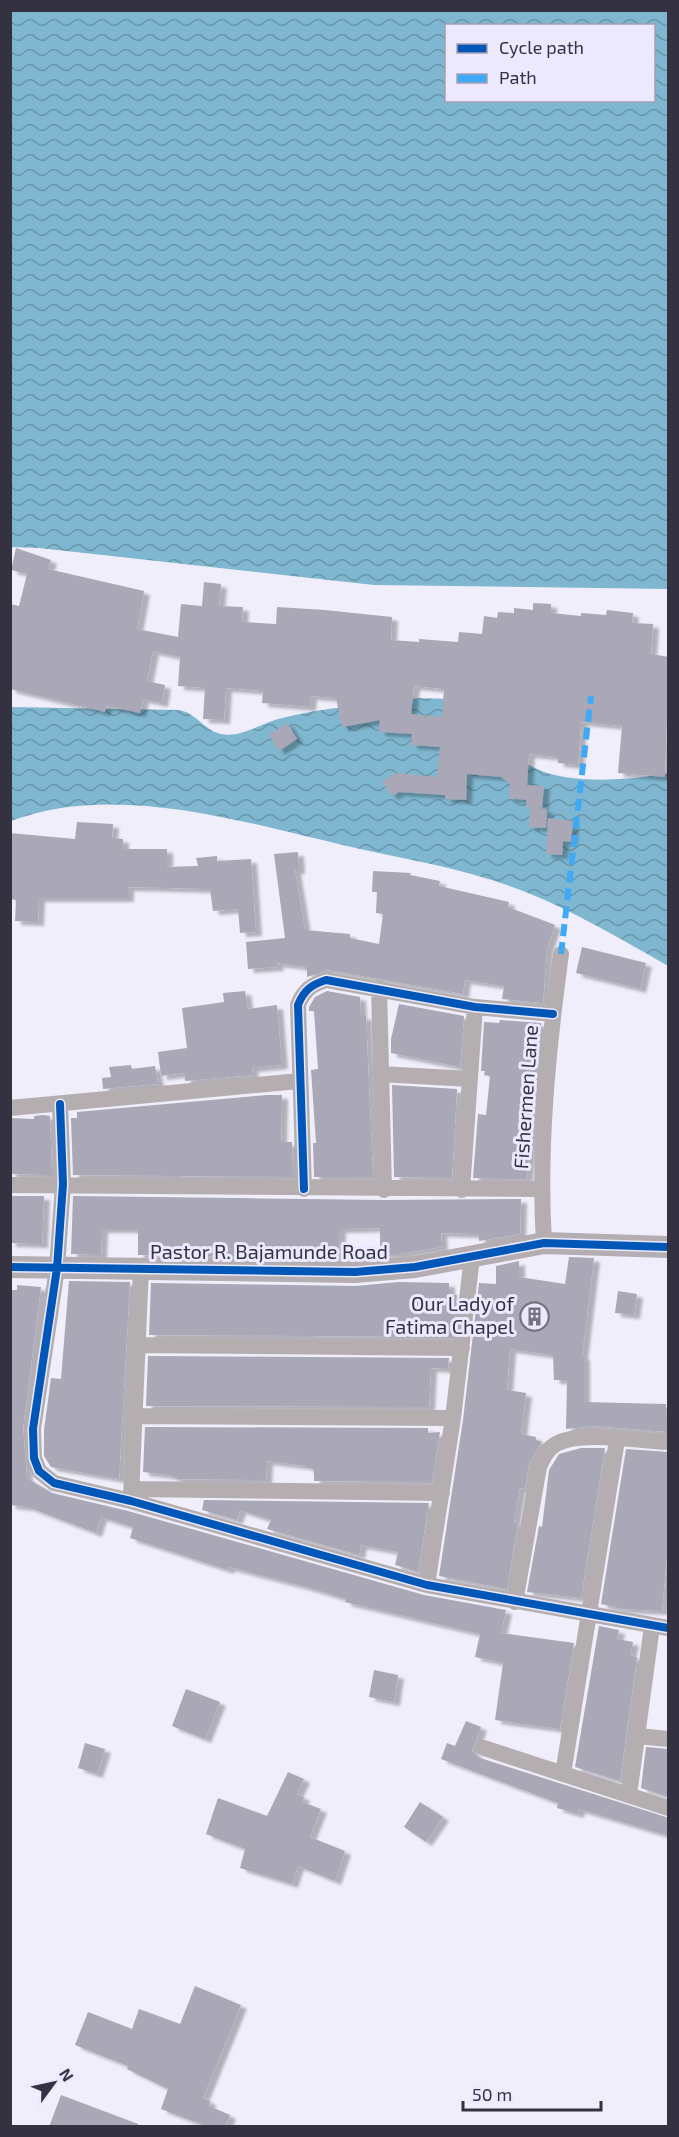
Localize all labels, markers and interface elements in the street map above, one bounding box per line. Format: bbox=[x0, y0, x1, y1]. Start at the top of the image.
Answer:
legend bbox=[445, 24, 655, 102]
text: Cycle path bbox=[499, 36, 584, 58]
text: Path bbox=[499, 66, 537, 88]
street label: Fishermen Lane bbox=[508, 1024, 542, 1170]
street label: Pastor R. Bajamunde Road bbox=[150, 1239, 388, 1263]
place label: Our Lady of Fatima Chapel bbox=[385, 1291, 514, 1338]
building icon: Our Lady of Fatima Chapel bbox=[519, 1300, 551, 1332]
north arrow bbox=[24, 2053, 84, 2113]
text: N bbox=[56, 2065, 78, 2085]
scale bar bbox=[463, 2074, 601, 2112]
text: 50 m bbox=[472, 2083, 512, 2105]

